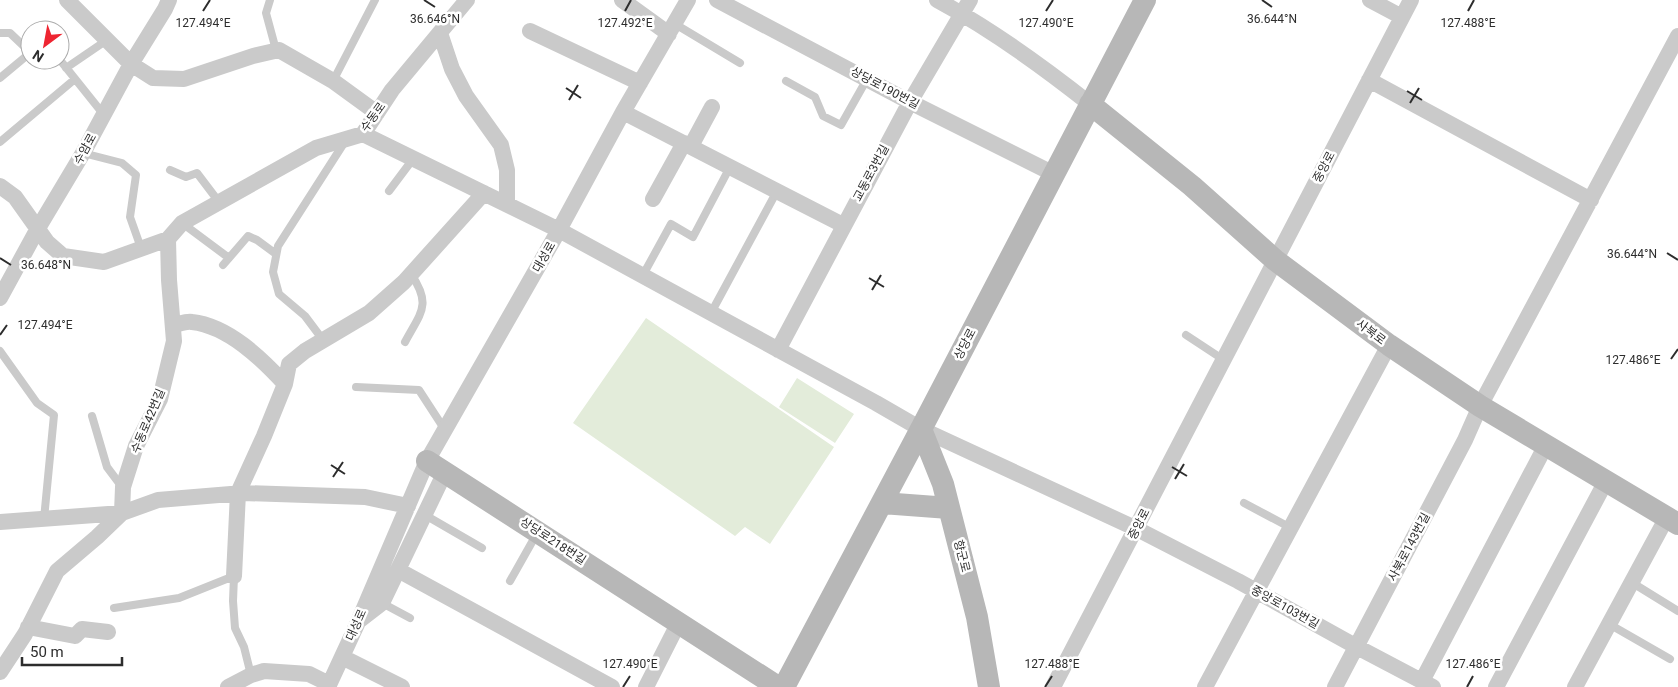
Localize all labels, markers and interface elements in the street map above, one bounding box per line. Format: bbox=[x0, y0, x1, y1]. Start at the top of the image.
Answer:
text: 36.646°N bbox=[410, 12, 460, 26]
text: 36.644°N bbox=[1247, 12, 1297, 26]
text: 127.494°E bbox=[176, 16, 231, 30]
text: 127.492°E bbox=[598, 16, 653, 30]
text: 127.490°E bbox=[1019, 16, 1074, 30]
text: 127.488°E bbox=[1441, 16, 1496, 30]
north arrow bbox=[20, 20, 70, 70]
text: N bbox=[30, 47, 47, 65]
street label: 상당로190번길 bbox=[848, 64, 922, 112]
street label: 수동로 bbox=[358, 99, 388, 135]
street label: 수암로 bbox=[71, 131, 99, 167]
street label: 교동로3번길 bbox=[850, 142, 892, 204]
street label: 중앙로 bbox=[1310, 149, 1338, 185]
street label: 대성로 bbox=[530, 239, 558, 275]
text: 36.644°N bbox=[1607, 247, 1657, 261]
text: 36.648°N bbox=[21, 258, 71, 272]
street label: 사북로 bbox=[1354, 316, 1388, 348]
text: 127.494°E bbox=[18, 318, 73, 332]
street label: 상당로 bbox=[951, 326, 979, 362]
text: 127.486°E bbox=[1606, 353, 1661, 367]
street label: 수동로42번길 bbox=[128, 387, 168, 455]
street label: 중앙로 bbox=[1125, 506, 1153, 542]
street label: 사북로143번길 bbox=[1385, 510, 1433, 584]
street label: 상당로218번길 bbox=[518, 515, 588, 567]
street label: 향군로 bbox=[951, 538, 973, 574]
street label: 중앙로103번길 bbox=[1249, 583, 1321, 631]
street label: 대성로 bbox=[343, 607, 369, 643]
scale bar bbox=[22, 634, 122, 666]
text: 50 m bbox=[30, 643, 64, 661]
text: 127.490°E bbox=[603, 657, 658, 671]
text: 127.488°E bbox=[1025, 657, 1080, 671]
text: 127.486°E bbox=[1446, 657, 1501, 671]

